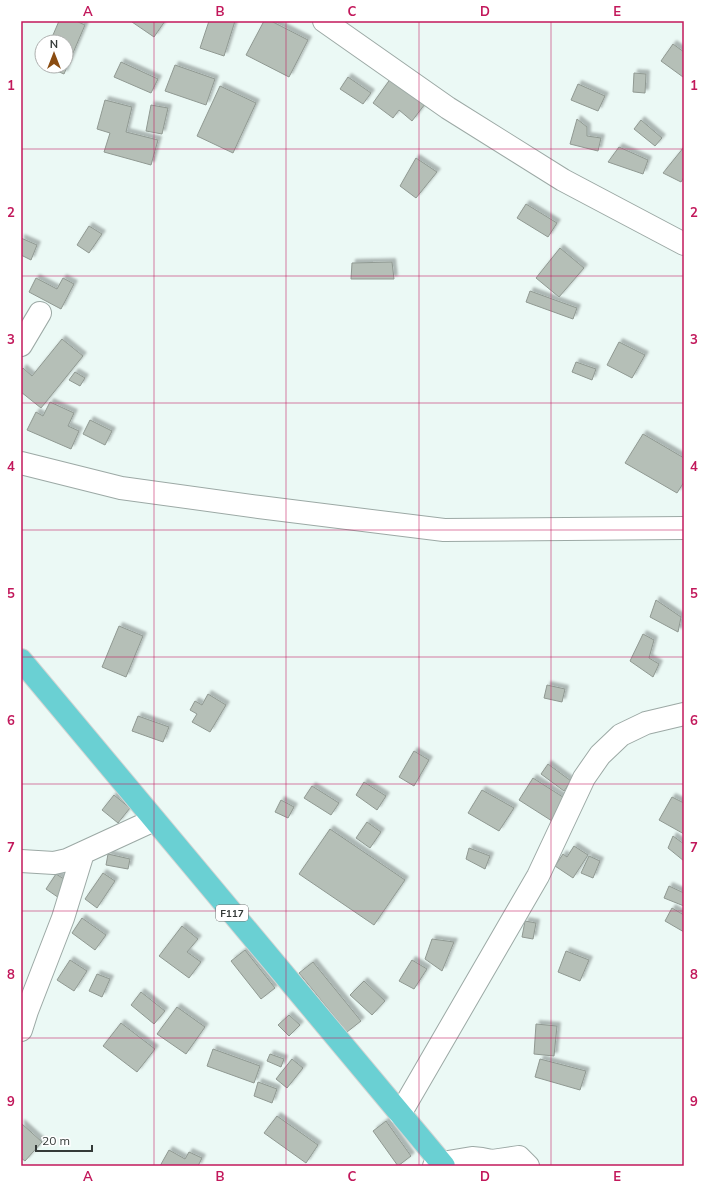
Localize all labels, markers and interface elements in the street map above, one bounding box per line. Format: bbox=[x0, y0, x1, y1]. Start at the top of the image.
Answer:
text: A bbox=[83, 3, 93, 19]
text: B bbox=[216, 3, 225, 19]
text: C bbox=[348, 3, 357, 19]
text: D bbox=[480, 3, 490, 19]
text: E bbox=[613, 3, 621, 19]
north arrow bbox=[34, 34, 74, 74]
text: N bbox=[50, 37, 58, 51]
text: 1 bbox=[7, 77, 15, 93]
text: 1 bbox=[690, 77, 698, 93]
text: 2 bbox=[7, 204, 15, 220]
text: 2 bbox=[690, 204, 698, 220]
text: 3 bbox=[7, 331, 15, 347]
text: 3 bbox=[690, 331, 698, 347]
text: 4 bbox=[7, 458, 15, 474]
text: 4 bbox=[690, 458, 698, 474]
text: 5 bbox=[7, 585, 15, 601]
text: 5 bbox=[690, 585, 698, 601]
text: 6 bbox=[7, 712, 15, 728]
text: 6 bbox=[690, 712, 698, 728]
text: 7 bbox=[7, 839, 15, 855]
text: 7 bbox=[690, 839, 698, 855]
road number: F117 bbox=[216, 905, 248, 921]
text: 8 bbox=[7, 966, 15, 982]
text: 8 bbox=[690, 966, 698, 982]
text: 9 bbox=[7, 1093, 15, 1109]
text: 9 bbox=[690, 1093, 698, 1109]
scale bar bbox=[36, 1127, 92, 1153]
text: 20 m bbox=[42, 1133, 70, 1148]
text: A bbox=[83, 1168, 93, 1184]
text: B bbox=[216, 1168, 225, 1184]
text: C bbox=[348, 1168, 357, 1184]
text: D bbox=[480, 1168, 490, 1184]
text: E bbox=[613, 1168, 621, 1184]

